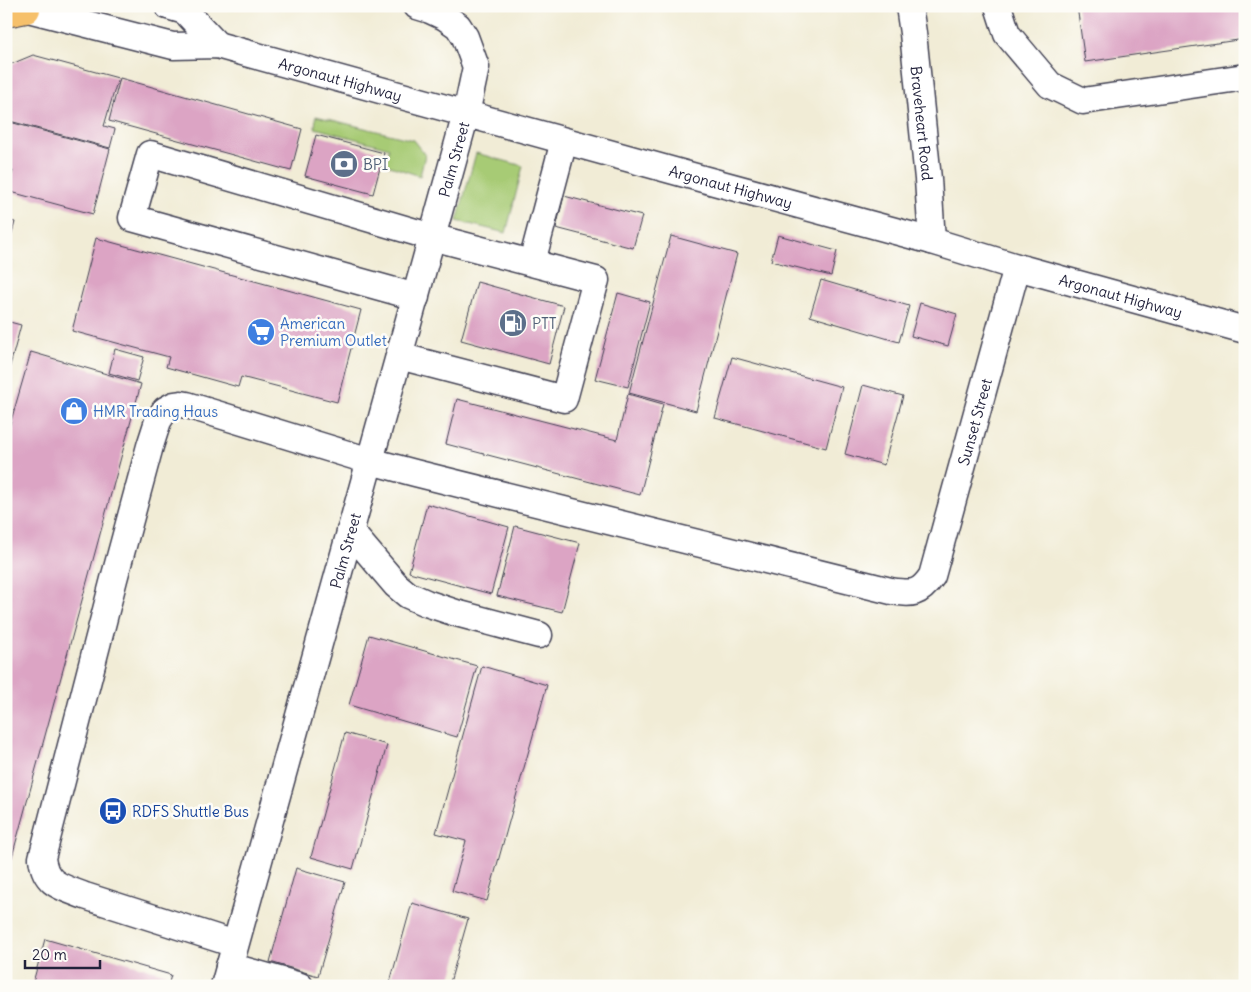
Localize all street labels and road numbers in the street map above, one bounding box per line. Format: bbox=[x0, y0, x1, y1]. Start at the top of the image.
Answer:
street label: Argonaut Highway bbox=[277, 53, 404, 105]
street label: Braveheart Road bbox=[907, 65, 938, 182]
street label: Palm Street bbox=[434, 119, 473, 199]
street label: Argonaut Highway bbox=[667, 161, 795, 212]
street label: Argonaut Highway bbox=[1057, 270, 1185, 322]
street label: Sunset Street bbox=[953, 376, 995, 467]
street label: Palm Street bbox=[325, 511, 364, 590]

